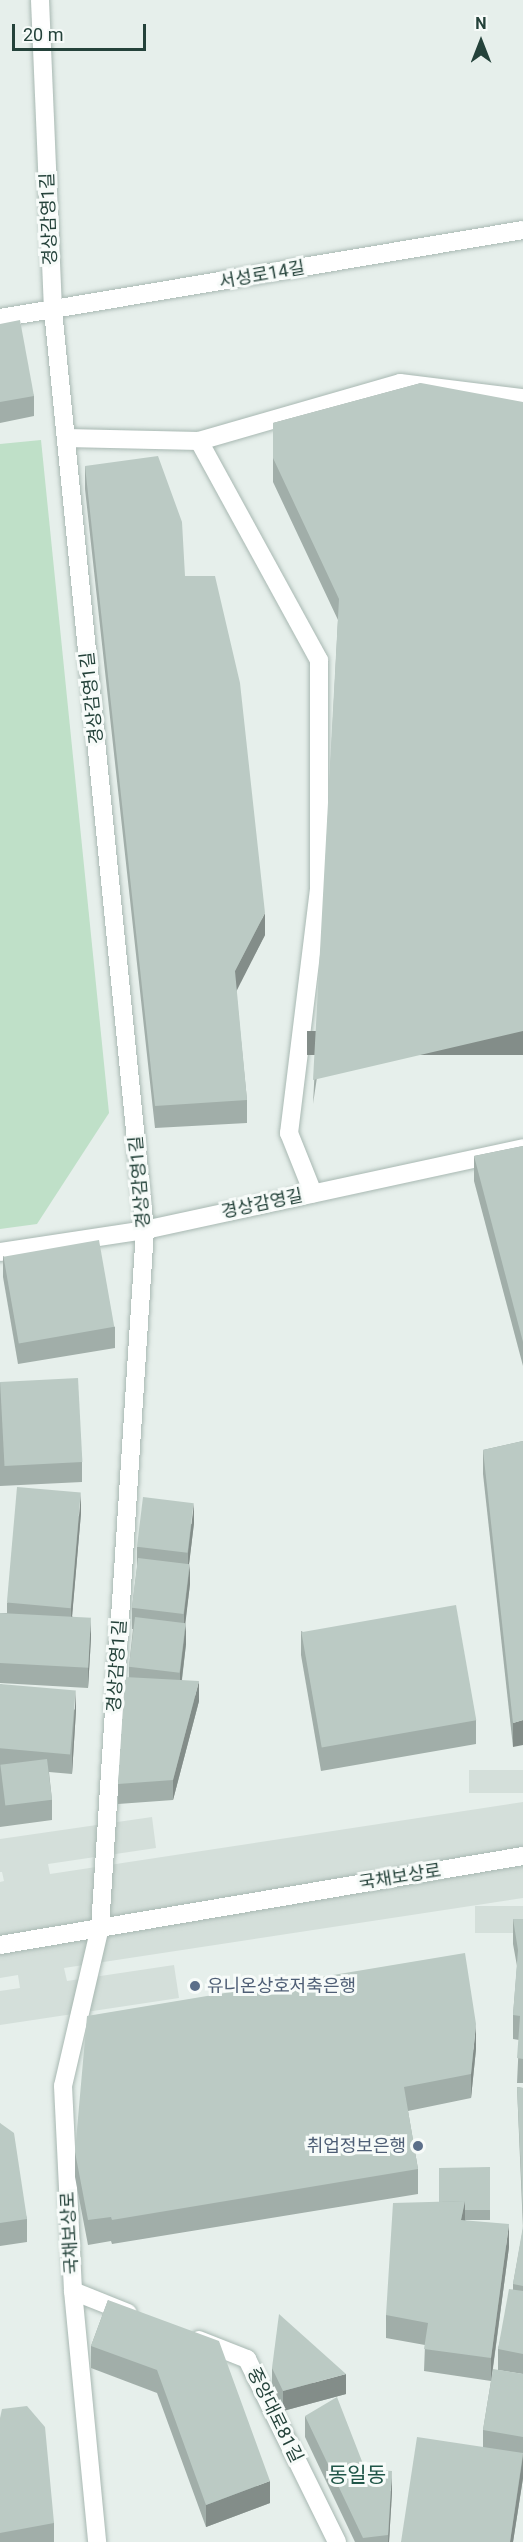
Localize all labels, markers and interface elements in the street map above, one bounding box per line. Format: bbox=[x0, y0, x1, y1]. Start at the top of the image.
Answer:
scale bar bbox=[15, 12, 148, 50]
north arrow bbox=[451, 12, 511, 72]
text: N bbox=[475, 14, 487, 33]
text: 20 m bbox=[23, 24, 63, 45]
street label: 경상감영1길 bbox=[37, 172, 61, 266]
street label: 서성로14길 bbox=[218, 257, 306, 293]
street label: 경상감영1길 bbox=[76, 651, 108, 745]
street label: 경상감영1길 bbox=[125, 1135, 155, 1229]
street label: 경상감영길 bbox=[219, 1185, 305, 1223]
street label: 경상감영1길 bbox=[103, 1619, 131, 1713]
street label: 국채보상로 bbox=[357, 1860, 443, 1894]
place label: 유니온상호저축은행 bbox=[207, 1975, 356, 1997]
marker: 유니온상호저축은행 bbox=[188, 1979, 202, 1993]
place label: 취업정보은행 bbox=[307, 2135, 406, 2157]
marker: 취업정보은행 bbox=[411, 2139, 425, 2153]
street label: 국채보상로 bbox=[57, 2191, 83, 2275]
street label: 중앙대로81길 bbox=[243, 2364, 307, 2466]
district label: 동일동 bbox=[328, 2462, 386, 2488]

